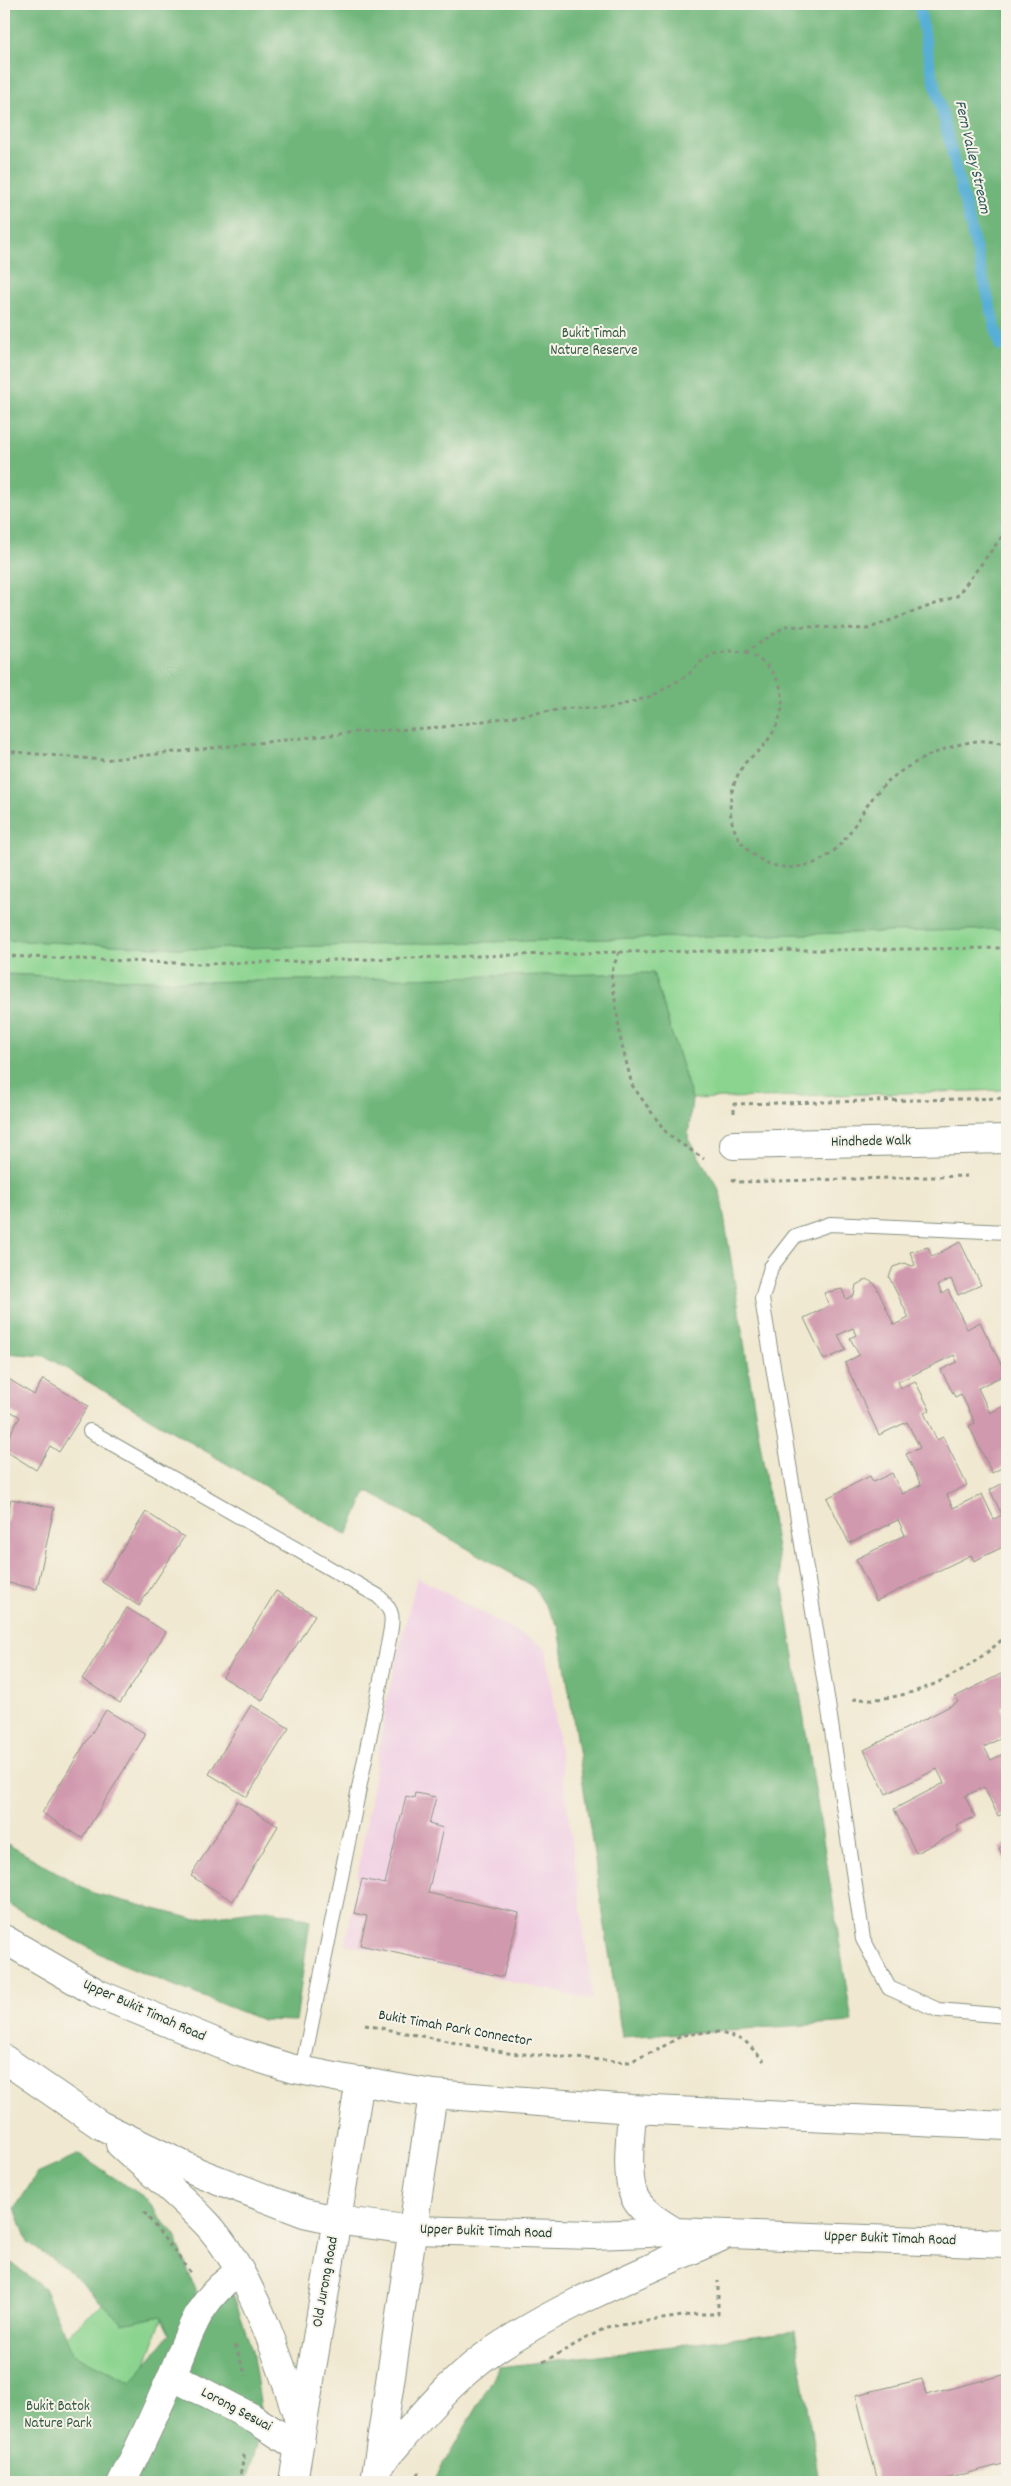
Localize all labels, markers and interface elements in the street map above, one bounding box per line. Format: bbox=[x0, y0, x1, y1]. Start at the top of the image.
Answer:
water label: Fern Valley Stream bbox=[948, 98, 996, 217]
park label: Bukit Timah Nature Reserve bbox=[550, 323, 638, 362]
street label: Hindhede Walk bbox=[831, 1130, 911, 1154]
street label: Upper Bukit Timah Road bbox=[79, 1974, 209, 2048]
street label: Bukit Timah Park Connector bbox=[377, 2005, 534, 2053]
street label: Upper Bukit Timah Road bbox=[419, 2219, 553, 2245]
street label: Upper Bukit Timah Road bbox=[823, 2226, 957, 2252]
street label: Old Jurong Road bbox=[307, 2235, 345, 2329]
street label: Lorong Sesuai bbox=[197, 2382, 276, 2438]
park label: Bukit Batok Nature Park bbox=[24, 2396, 92, 2435]

